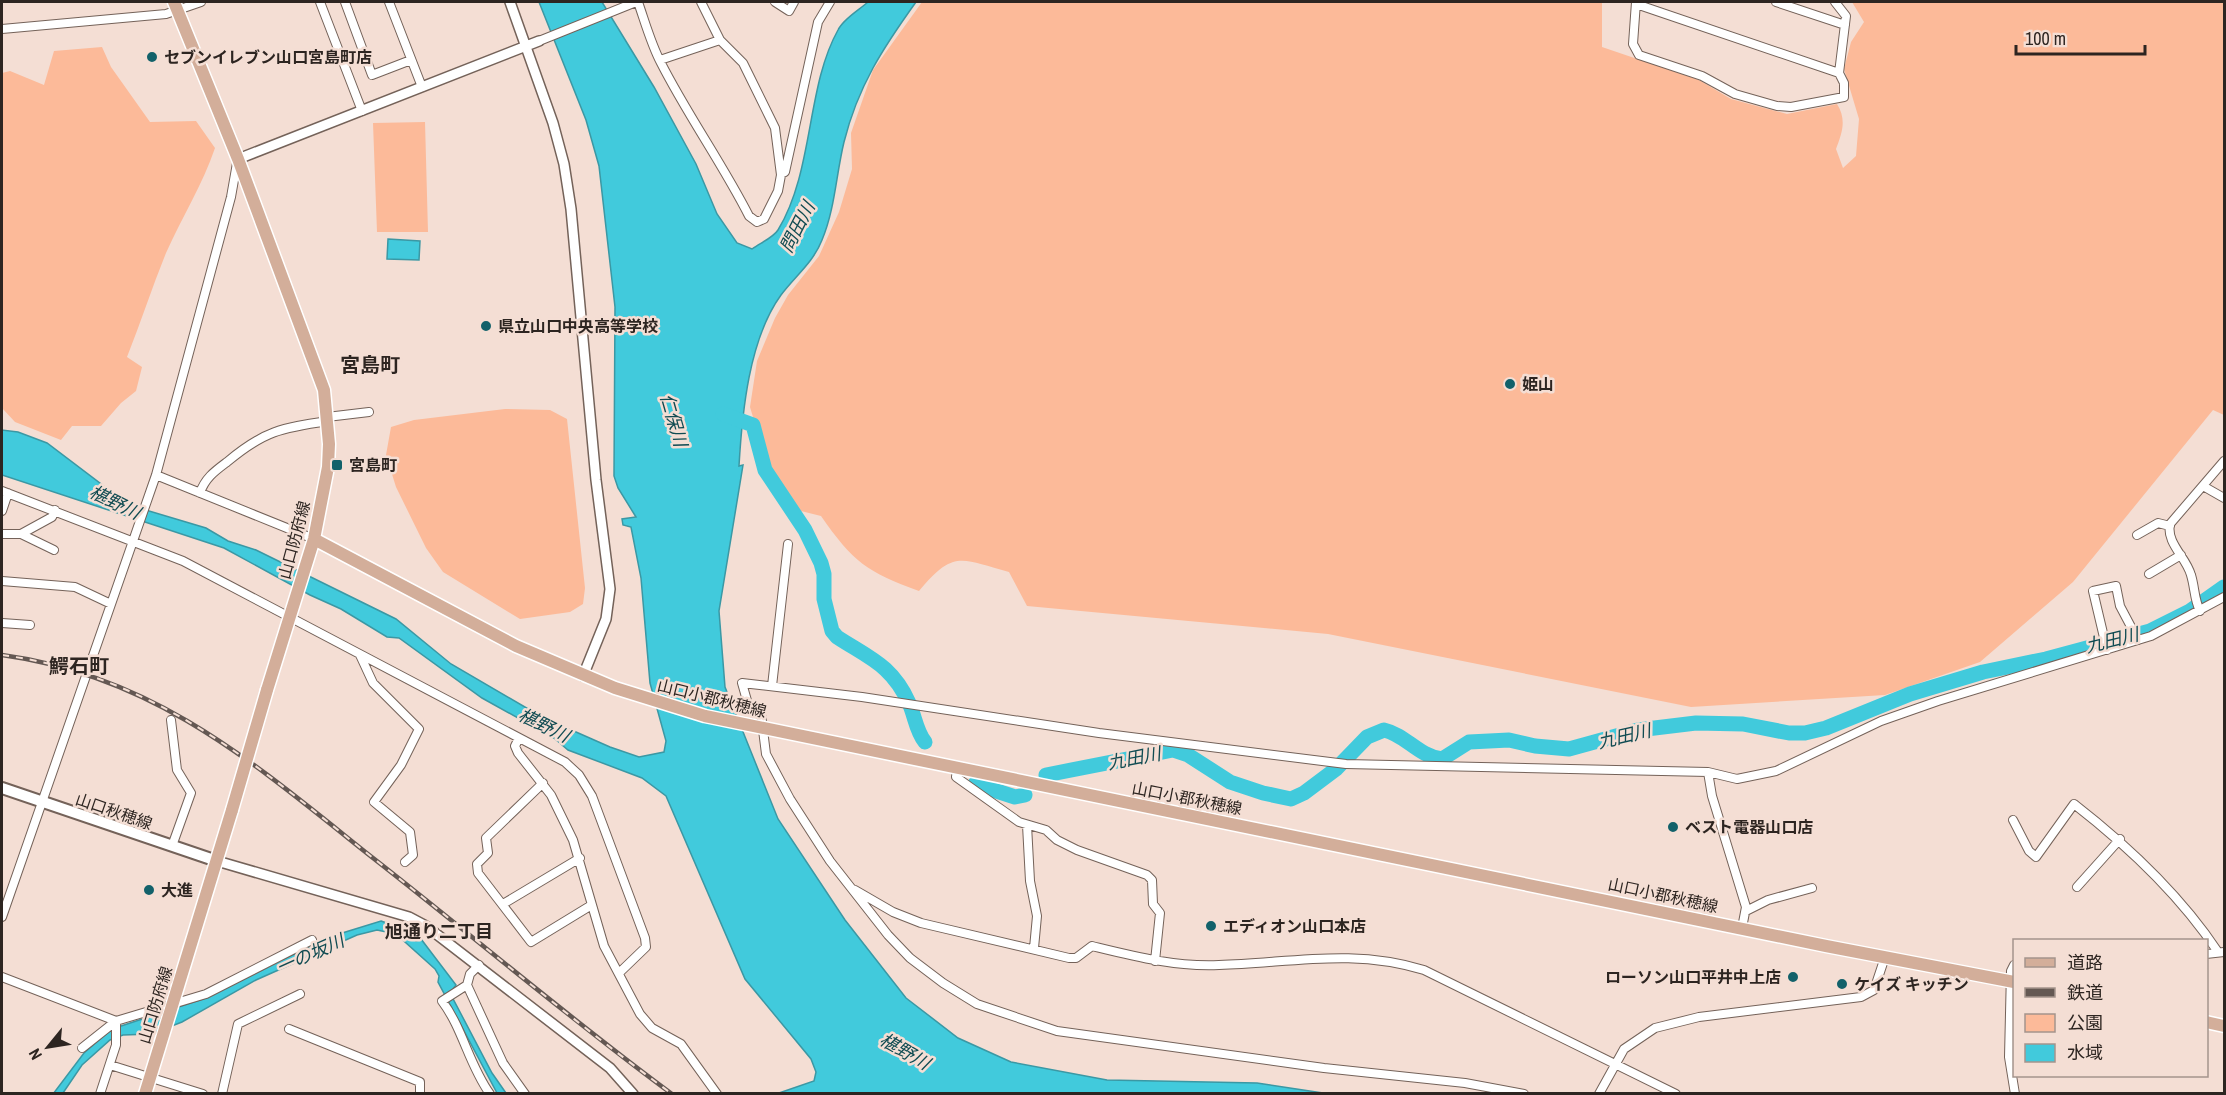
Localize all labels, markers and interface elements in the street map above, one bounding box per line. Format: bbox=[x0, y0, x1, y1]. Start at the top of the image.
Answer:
scale bar bbox=[2016, 18, 2145, 56]
text: 100 m bbox=[2025, 26, 2066, 51]
place label: セブンイレブン山口宮島町店 bbox=[164, 46, 372, 68]
marker: セブンイレブン山口宮島町店 bbox=[145, 50, 159, 64]
water label: 問田川 bbox=[774, 195, 821, 257]
place label: 県立山口中央高等学校 bbox=[498, 315, 658, 337]
marker: 県立山口中央高等学校 bbox=[479, 319, 493, 333]
district label: 宮島町 bbox=[340, 351, 400, 378]
place label: 姫山 bbox=[1522, 373, 1554, 395]
marker: 姫山 bbox=[1503, 377, 1517, 391]
water label: 仁保川 bbox=[655, 391, 694, 451]
place label: 宮島町 bbox=[349, 454, 397, 476]
marker: 宮島町 bbox=[330, 458, 344, 472]
water label: 椹野川 bbox=[85, 479, 147, 526]
street label: 山口防府線 bbox=[273, 499, 315, 581]
water label: 九田川 bbox=[2083, 621, 2143, 659]
district label: 鰐石町 bbox=[49, 652, 109, 679]
street label: 山口小郡秋穂線 bbox=[655, 674, 769, 722]
water label: 椹野川 bbox=[514, 702, 576, 749]
water label: 九田川 bbox=[1595, 717, 1655, 754]
water label: 九田川 bbox=[1105, 740, 1165, 775]
street label: 山口小郡秋穂線 bbox=[1130, 777, 1244, 819]
street label: 山口秋穂線 bbox=[73, 788, 155, 834]
place label: ベスト電器山口店 bbox=[1685, 816, 1813, 838]
marker: ベスト電器山口店 bbox=[1666, 820, 1680, 834]
street label: 山口小郡秋穂線 bbox=[1606, 873, 1720, 917]
place label: 大進 bbox=[161, 879, 193, 901]
marker: 大進 bbox=[142, 883, 156, 897]
place label: エディオン山口本店 bbox=[1223, 915, 1366, 937]
district label: 旭通り二丁目 bbox=[385, 919, 493, 944]
marker: エディオン山口本店 bbox=[1204, 919, 1218, 933]
water label: 一の坂川 bbox=[272, 927, 350, 980]
legend bbox=[2013, 939, 2208, 1077]
text: 道路 bbox=[2067, 950, 2103, 975]
street label: 山口防府線 bbox=[133, 964, 177, 1046]
place label: ローソン山口平井中上店 bbox=[1605, 966, 1781, 988]
marker: ローソン山口平井中上店 bbox=[1786, 970, 1800, 984]
place label: ケイズ キッチン bbox=[1854, 973, 1969, 995]
marker: ケイズ キッチン bbox=[1835, 977, 1849, 991]
text: 鉄道 bbox=[2067, 980, 2103, 1005]
text: 公園 bbox=[2067, 1010, 2103, 1035]
north arrow bbox=[18, 1017, 78, 1077]
water label: 椹野川 bbox=[875, 1027, 936, 1076]
text: 水域 bbox=[2067, 1040, 2103, 1065]
text: N bbox=[23, 1045, 47, 1064]

